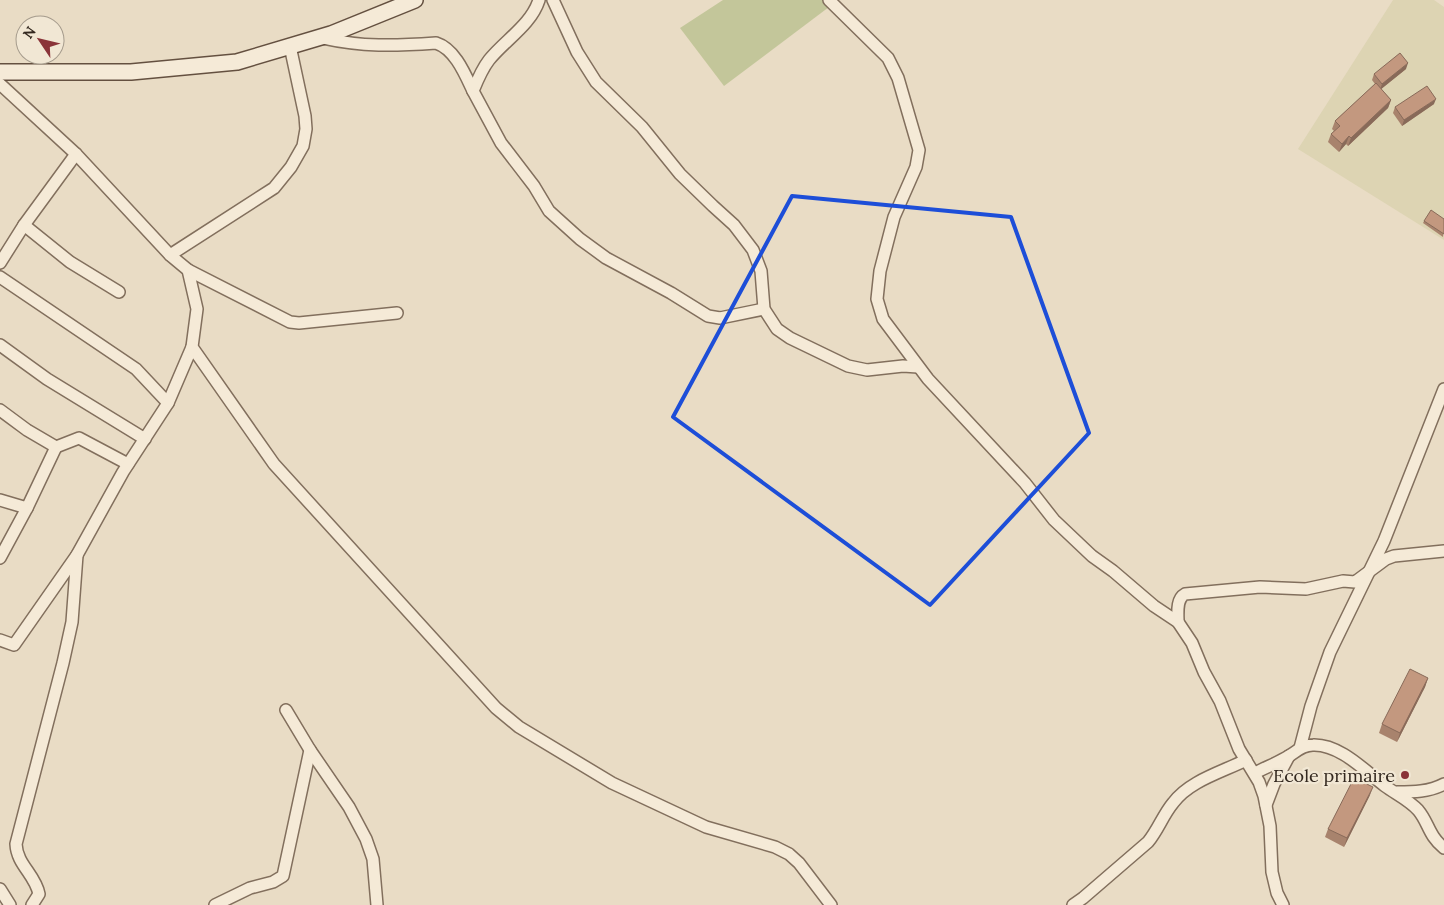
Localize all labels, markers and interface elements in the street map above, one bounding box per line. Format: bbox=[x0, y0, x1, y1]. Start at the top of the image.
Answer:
north arrow bbox=[15, 15, 65, 65]
text: N bbox=[19, 23, 40, 42]
place label: Ecole primaire bbox=[1273, 764, 1395, 787]
marker: Ecole primaire bbox=[1399, 769, 1411, 781]

